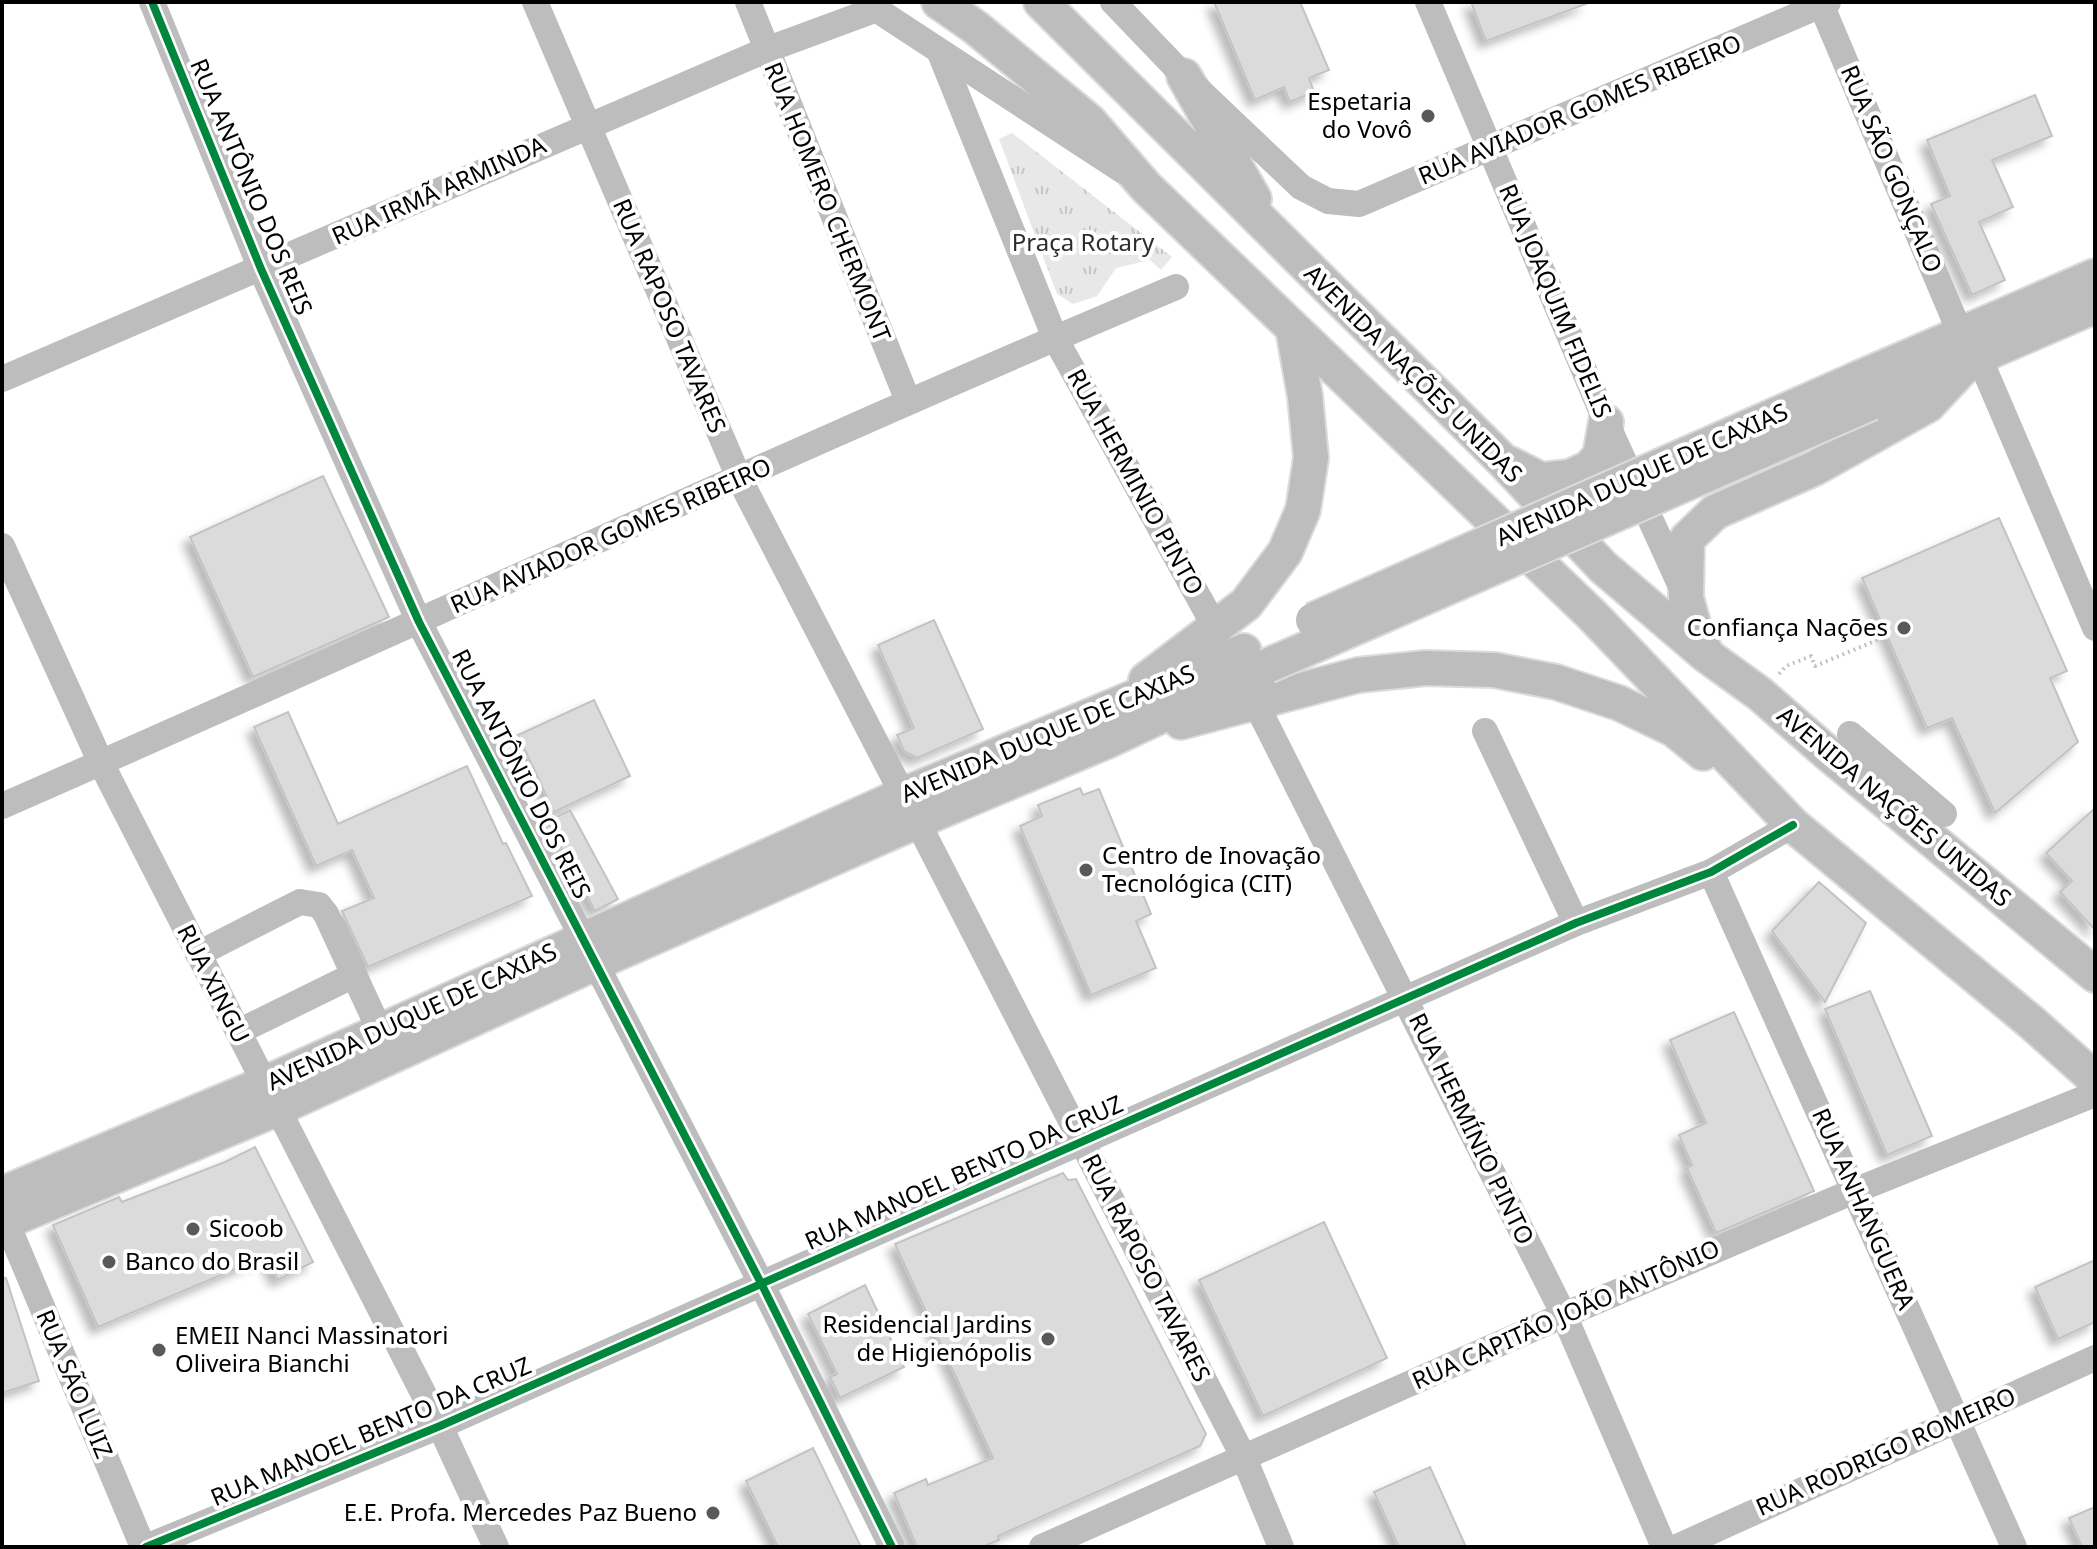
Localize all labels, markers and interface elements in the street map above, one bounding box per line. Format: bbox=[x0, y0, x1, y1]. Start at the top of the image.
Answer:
street label: RUA AVIADOR GOMES RIBEIRO bbox=[1413, 25, 1746, 192]
street label: RUA ANTÔNIO DOS REIS bbox=[183, 53, 321, 320]
street label: RUA HOMERO CHERMONT bbox=[757, 57, 900, 347]
street label: RUA SÃO GONÇALO bbox=[1834, 60, 1951, 277]
place label: Espetaria do Vovô bbox=[1307, 84, 1412, 145]
marker: Espetaria do Vovô bbox=[1419, 107, 1437, 125]
street label: RUA IRMÃ ARMINDA bbox=[326, 127, 551, 252]
street label: RUA JOAQUIM FIDELIS bbox=[1492, 178, 1621, 423]
street label: RUA RAPOSO TAVARES bbox=[606, 193, 735, 438]
park label: Praça Rotary bbox=[1012, 225, 1155, 258]
street label: AVENIDA NAÇÕES UNIDAS bbox=[1298, 257, 1530, 489]
street label: RUA HERMINIO PINTO bbox=[1060, 362, 1212, 600]
street label: AVENIDA DUQUE DE CAXIAS bbox=[1490, 394, 1793, 553]
street label: RUA AVIADOR GOMES RIBEIRO bbox=[445, 449, 776, 620]
place label: Confiança Nações bbox=[1687, 610, 1888, 643]
marker: Confiança Nações bbox=[1895, 619, 1913, 637]
street label: RUA ANTÔNIO DOS REIS bbox=[445, 643, 600, 904]
street label: AVENIDA DUQUE DE CAXIAS bbox=[895, 656, 1199, 810]
street label: AVENIDA NAÇÕES UNIDAS bbox=[1771, 698, 2019, 914]
place label: Centro de Inovação Tecnológica (CIT) bbox=[1102, 838, 1321, 899]
marker: Centro de Inovação Tecnológica (CIT) bbox=[1077, 861, 1095, 879]
street label: RUA XINGU bbox=[170, 918, 258, 1048]
street label: AVENIDA DUQUE DE CAXIAS bbox=[261, 934, 562, 1097]
street label: RUA HERMÍNIO PINTO bbox=[1402, 1007, 1543, 1250]
street label: RUA MANOEL BENTO DA CRUZ bbox=[799, 1086, 1128, 1257]
street label: RUA ANHANGUERA bbox=[1805, 1102, 1924, 1315]
street label: RUA RAPOSO TAVARES bbox=[1075, 1148, 1219, 1387]
place label: Sicoob bbox=[209, 1211, 284, 1244]
marker: Sicoob bbox=[184, 1220, 202, 1238]
street label: RUA CAPITÃO JOÃO ANTÔNIO bbox=[1406, 1231, 1724, 1397]
place label: Banco do Brasil bbox=[125, 1244, 299, 1277]
marker: Banco do Brasil bbox=[100, 1253, 118, 1271]
street label: RUA SÃO LUIZ bbox=[29, 1304, 122, 1463]
place label: Residencial Jardins de Higienópolis bbox=[822, 1307, 1032, 1368]
place label: EMEII Nanci Massinatori Oliveira Bianchi bbox=[175, 1318, 448, 1379]
marker: Residencial Jardins de Higienópolis bbox=[1039, 1330, 1057, 1348]
marker: EMEII Nanci Massinatori Oliveira Bianchi bbox=[150, 1341, 168, 1359]
street label: RUA MANOEL BENTO DA CRUZ bbox=[205, 1348, 536, 1513]
street label: RUA RODRIGO ROMEIRO bbox=[1750, 1378, 2021, 1523]
place label: E.E. Profa. Mercedes Paz Bueno bbox=[344, 1495, 697, 1528]
marker: E.E. Profa. Mercedes Paz Bueno bbox=[704, 1504, 722, 1522]

